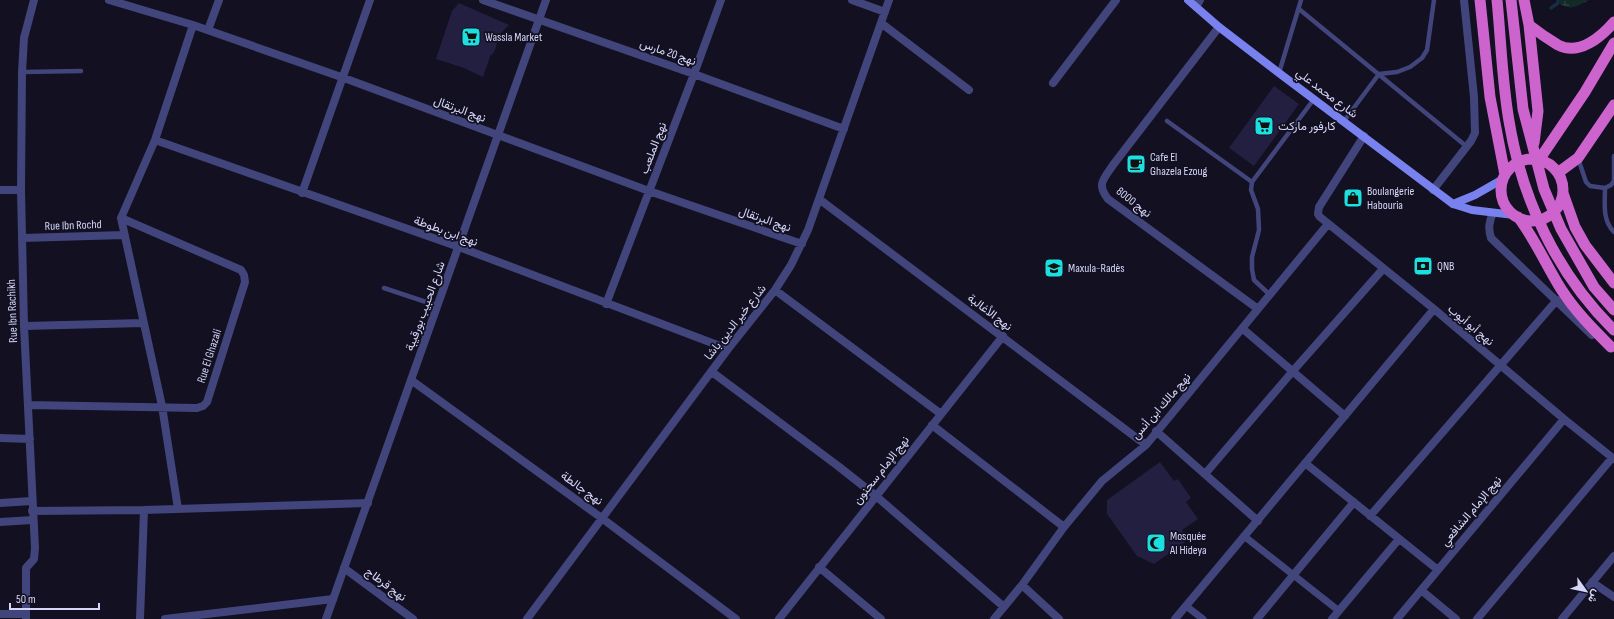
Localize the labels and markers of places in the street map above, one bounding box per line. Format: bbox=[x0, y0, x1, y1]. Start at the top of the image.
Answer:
supermarket icon: Wassla Market bbox=[460, 26, 482, 48]
place label: Wassla Market bbox=[485, 30, 543, 45]
supermarket icon: كارفور ماركت bbox=[1253, 115, 1275, 137]
place label: كارفور ماركت bbox=[1278, 119, 1336, 134]
place label: Cafe El Ghazela Ezoug bbox=[1150, 150, 1208, 179]
cafe icon: Cafe El Ghazela Ezoug bbox=[1125, 153, 1147, 175]
place label: Boulangerie Habouria bbox=[1367, 184, 1415, 213]
shop icon: Boulangerie Habouria bbox=[1342, 187, 1364, 209]
bank icon: QNB bbox=[1412, 255, 1434, 277]
school or university icon: Maxula-Radès bbox=[1043, 257, 1065, 279]
place label: QNB bbox=[1437, 259, 1454, 274]
place label: Maxula-Radès bbox=[1068, 261, 1125, 276]
place label: Mosquée Al Hideya bbox=[1169, 529, 1207, 558]
mosque icon: Mosquée Al Hideya bbox=[1145, 532, 1167, 554]

